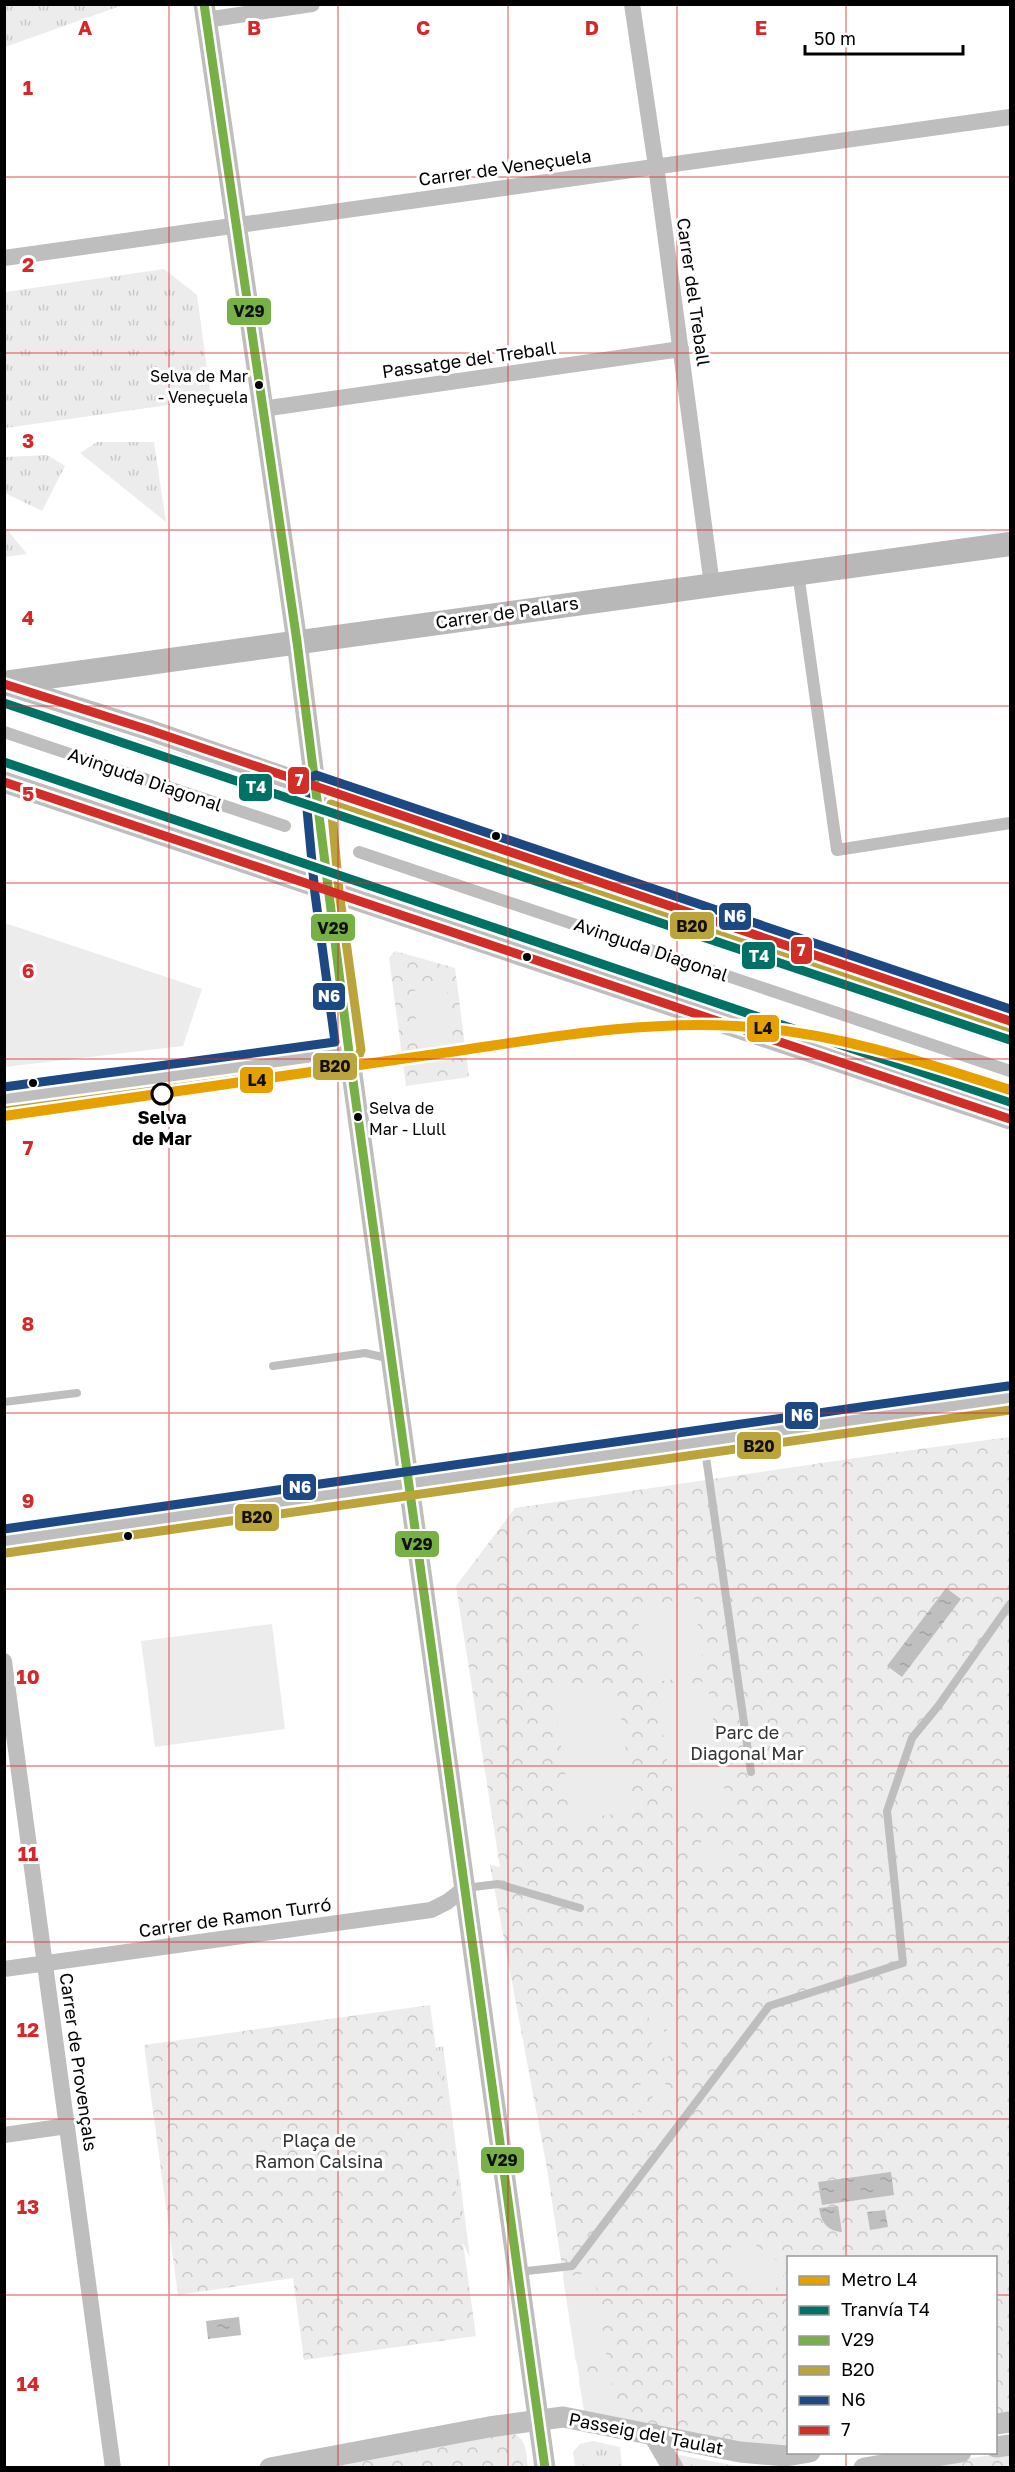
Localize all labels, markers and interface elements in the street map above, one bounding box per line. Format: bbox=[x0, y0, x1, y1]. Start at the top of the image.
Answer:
text: A bbox=[78, 15, 92, 39]
text: B bbox=[247, 15, 261, 39]
text: C bbox=[416, 15, 430, 39]
text: D bbox=[585, 15, 599, 39]
text: E bbox=[755, 15, 767, 39]
scale bar bbox=[805, 18, 962, 56]
text: 50 m bbox=[814, 27, 856, 49]
text: 1 bbox=[23, 75, 33, 99]
street label: Carrer de Veneçuela bbox=[417, 144, 593, 190]
street label: Carrer del Treball bbox=[673, 216, 715, 368]
text: 2 bbox=[22, 252, 34, 276]
line badge: V29 bbox=[226, 297, 272, 326]
text: V29 bbox=[233, 301, 265, 321]
street label: Passatge del Treball bbox=[380, 336, 557, 382]
place label: Selva de Mar - Veneçuela bbox=[150, 366, 248, 407]
marker: Selva de Mar - Veneçuela bbox=[253, 379, 265, 391]
text: 3 bbox=[22, 428, 34, 452]
street label: Carrer de Pallars bbox=[434, 591, 580, 633]
text: 4 bbox=[22, 605, 34, 629]
street label: Avinguda Diagonal bbox=[66, 742, 225, 816]
line badge: 7 bbox=[287, 766, 310, 795]
text: 7 bbox=[295, 770, 304, 790]
line badge: T4 bbox=[238, 773, 273, 802]
text: T4 bbox=[246, 777, 266, 797]
text: 5 bbox=[22, 781, 34, 805]
unlabelled marker bbox=[490, 830, 502, 842]
line badge: N6 bbox=[718, 902, 752, 931]
text: N6 bbox=[724, 906, 746, 926]
line badge: B20 bbox=[669, 911, 715, 940]
street label: Avinguda Diagonal bbox=[572, 912, 731, 986]
line badge: V29 bbox=[310, 913, 356, 942]
text: B20 bbox=[676, 916, 708, 936]
text: V29 bbox=[317, 918, 349, 938]
line badge: 7 bbox=[790, 936, 813, 965]
text: 7 bbox=[797, 940, 806, 960]
line badge: T4 bbox=[741, 941, 776, 970]
text: T4 bbox=[749, 946, 769, 966]
unlabelled marker bbox=[521, 951, 533, 963]
text: 6 bbox=[22, 958, 34, 982]
line badge: N6 bbox=[312, 982, 346, 1011]
text: N6 bbox=[318, 986, 340, 1006]
line badge: L4 bbox=[746, 1014, 780, 1043]
text: L4 bbox=[753, 1018, 773, 1038]
line badge: B20 bbox=[312, 1052, 358, 1081]
text: B20 bbox=[319, 1056, 351, 1076]
line badge: L4 bbox=[239, 1066, 274, 1094]
text: L4 bbox=[247, 1070, 267, 1090]
unlabelled marker bbox=[27, 1077, 39, 1089]
marker: Selva de Mar bbox=[151, 1083, 173, 1105]
place label: Selva de Mar - Llull bbox=[369, 1098, 446, 1139]
place label: Selva de Mar bbox=[132, 1106, 192, 1149]
marker: Selva de Mar - Llull bbox=[352, 1111, 364, 1123]
text: 7 bbox=[23, 1135, 34, 1159]
text: 8 bbox=[22, 1311, 34, 1335]
line badge: N6 bbox=[784, 1401, 819, 1430]
text: N6 bbox=[791, 1405, 813, 1425]
line badge: B20 bbox=[736, 1431, 782, 1460]
text: B20 bbox=[743, 1436, 775, 1456]
line badge: N6 bbox=[282, 1473, 317, 1501]
text: N6 bbox=[289, 1477, 311, 1497]
text: 9 bbox=[22, 1488, 34, 1512]
line badge: B20 bbox=[234, 1503, 280, 1532]
text: B20 bbox=[241, 1507, 273, 1527]
unlabelled marker bbox=[122, 1530, 134, 1542]
line badge: V29 bbox=[394, 1530, 440, 1558]
text: V29 bbox=[401, 1534, 433, 1554]
text: 10 bbox=[16, 1664, 40, 1688]
park label: Parc de Diagonal Mar bbox=[690, 1721, 804, 1764]
text: 11 bbox=[18, 1841, 38, 1865]
street label: Carrer de Ramon Turró bbox=[137, 1893, 332, 1941]
street label: Carrer de Provençals bbox=[56, 1971, 102, 2152]
text: 12 bbox=[17, 2017, 39, 2041]
park label: Plaça de Ramon Calsina bbox=[255, 2129, 383, 2172]
line badge: V29 bbox=[480, 2146, 525, 2174]
text: V29 bbox=[486, 2150, 518, 2170]
text: 13 bbox=[17, 2194, 39, 2218]
legend bbox=[787, 2256, 997, 2454]
text: Metro L4 bbox=[841, 2268, 918, 2290]
text: Tranvía T4 bbox=[841, 2298, 930, 2320]
text: V29 bbox=[841, 2328, 874, 2350]
text: B20 bbox=[841, 2358, 875, 2380]
text: 14 bbox=[17, 2371, 39, 2395]
text: N6 bbox=[841, 2388, 866, 2410]
street label: Passeig del Taulat bbox=[567, 2407, 725, 2459]
text: 7 bbox=[841, 2418, 851, 2440]

